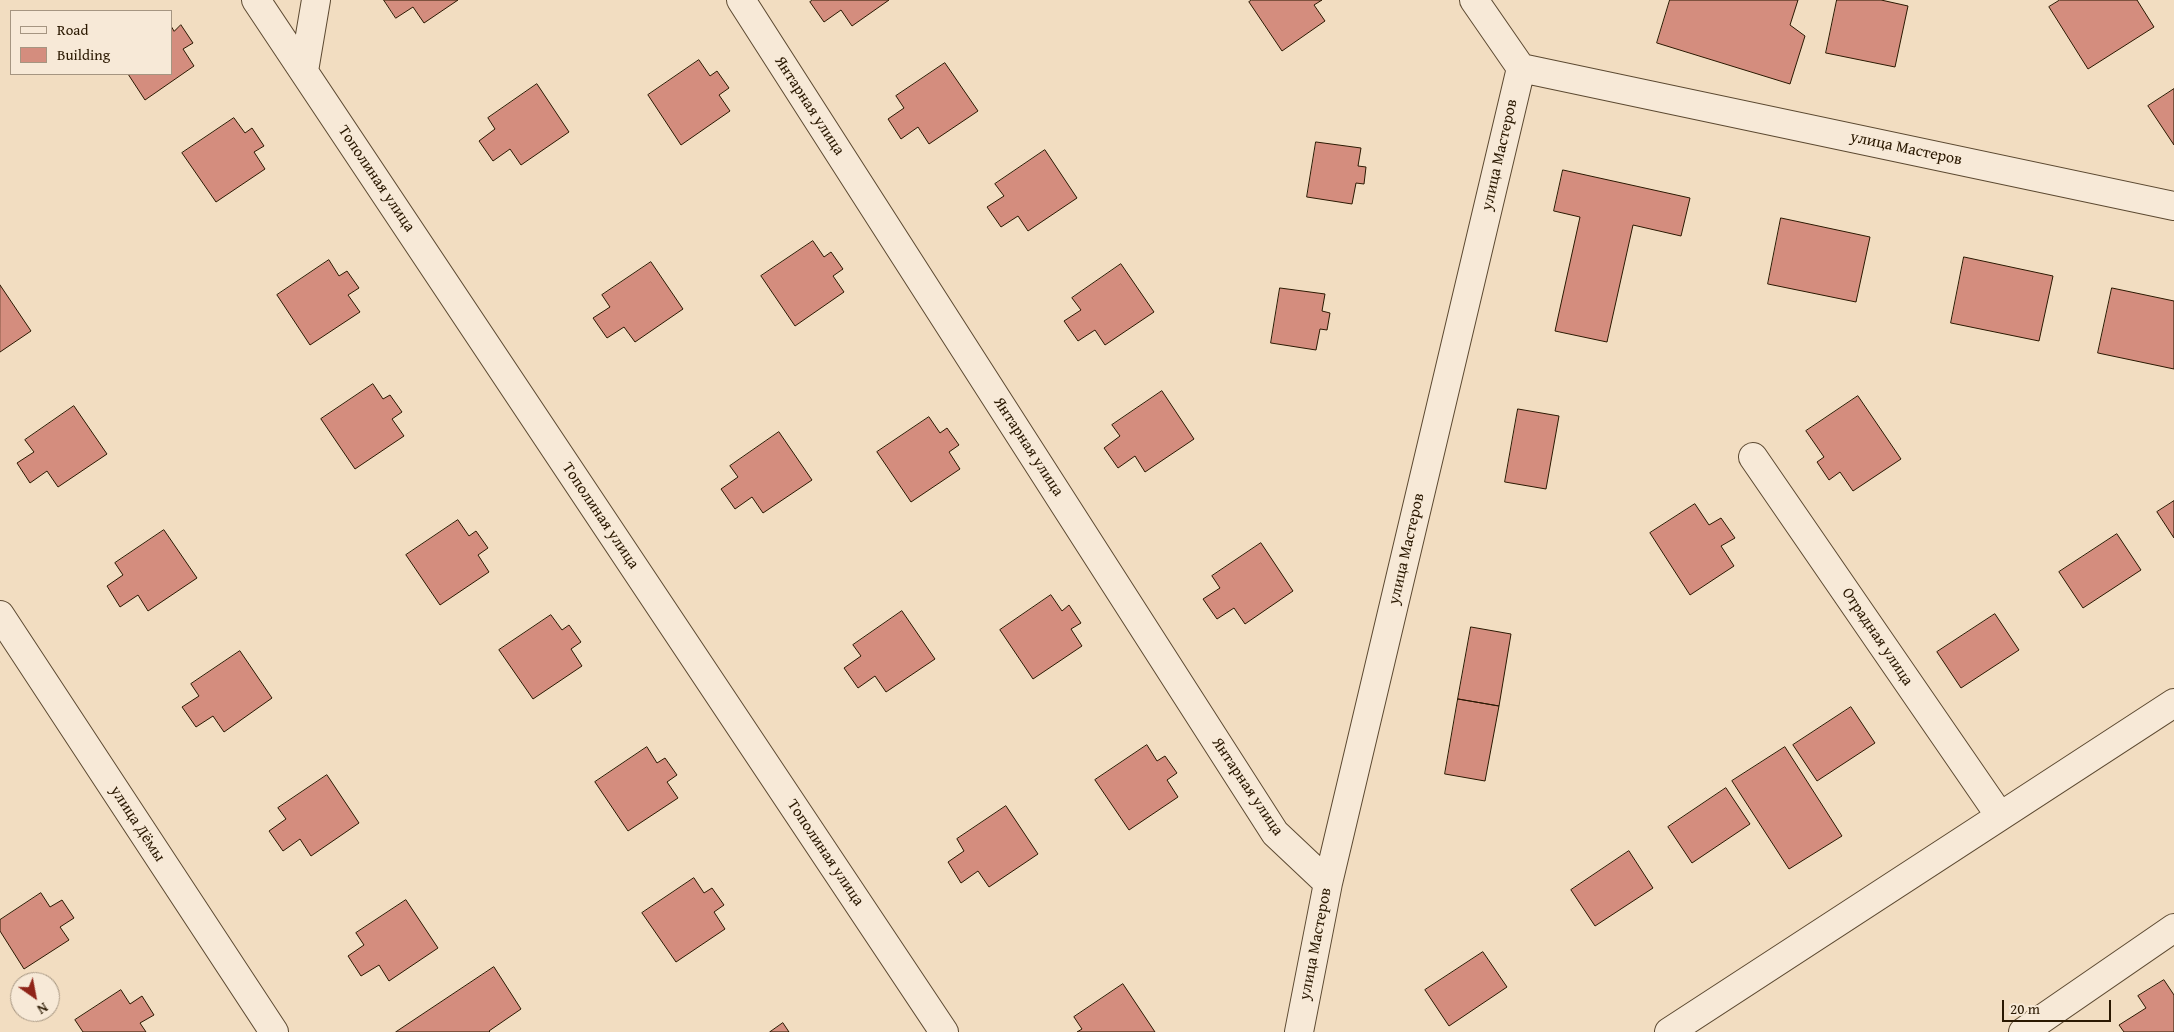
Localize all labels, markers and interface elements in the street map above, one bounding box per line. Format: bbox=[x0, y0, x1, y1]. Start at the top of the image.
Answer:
legend bbox=[10, 10, 172, 75]
text: Road bbox=[57, 19, 88, 40]
text: Building bbox=[57, 44, 110, 65]
street label: Янтарная улица bbox=[770, 53, 848, 159]
street label: улица Мастеров bbox=[1478, 97, 1522, 213]
street label: Тополиная улица bbox=[333, 122, 419, 236]
street label: улица Мастеров bbox=[1848, 128, 1964, 170]
street label: Янтарная улица bbox=[989, 394, 1067, 500]
street label: Тополиная улица bbox=[557, 459, 643, 573]
street label: улица Мастеров bbox=[1385, 491, 1429, 607]
street label: Отрадная улица bbox=[1837, 584, 1917, 690]
street label: Янтарная улица bbox=[1207, 734, 1287, 840]
street label: улица Дёмы bbox=[105, 782, 169, 866]
street label: Тополиная улица bbox=[782, 796, 868, 910]
street label: улица Мастеров bbox=[1296, 886, 1336, 1002]
north arrow bbox=[10, 972, 60, 1022]
scale bar bbox=[2004, 990, 2113, 1022]
text: N bbox=[33, 998, 52, 1020]
text: 20 m bbox=[2010, 998, 2040, 1019]

